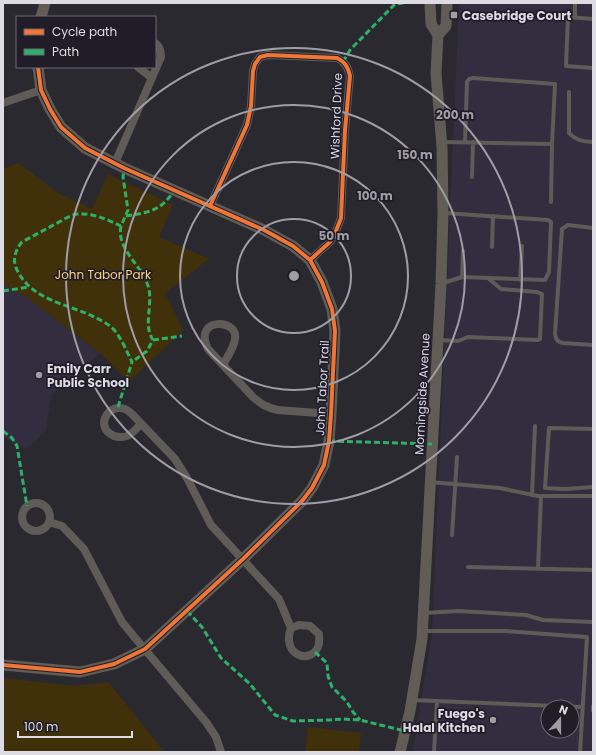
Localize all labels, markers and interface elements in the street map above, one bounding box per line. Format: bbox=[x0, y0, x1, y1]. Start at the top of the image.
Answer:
place label: Casebridge Court bbox=[462, 7, 571, 24]
marker: Casebridge Court bbox=[449, 10, 459, 20]
legend bbox=[16, 16, 156, 68]
text: Cycle path bbox=[52, 23, 117, 40]
text: Path bbox=[52, 43, 79, 60]
street label: Wishford Drive bbox=[326, 73, 346, 159]
text: 200 m bbox=[436, 106, 474, 123]
text: 150 m bbox=[397, 146, 433, 163]
text: 100 m bbox=[357, 187, 393, 204]
text: 50 m bbox=[319, 227, 350, 244]
park label: John Tabor Park bbox=[55, 266, 152, 283]
centre of rings bbox=[287, 269, 301, 283]
street label: Morningside Avenue bbox=[410, 333, 434, 455]
street label: John Tabor Trail bbox=[311, 340, 333, 436]
place label: Emily Carr Public School bbox=[47, 360, 129, 391]
marker: Emily Carr Public School bbox=[34, 370, 44, 380]
north arrow bbox=[540, 699, 580, 739]
text: N bbox=[557, 701, 570, 719]
place label: Fuego's Halal Kitchen bbox=[403, 705, 485, 736]
scale bar bbox=[18, 713, 132, 739]
marker: Fuego's Halal Kitchen bbox=[488, 715, 498, 725]
text: 100 m bbox=[24, 718, 58, 735]

